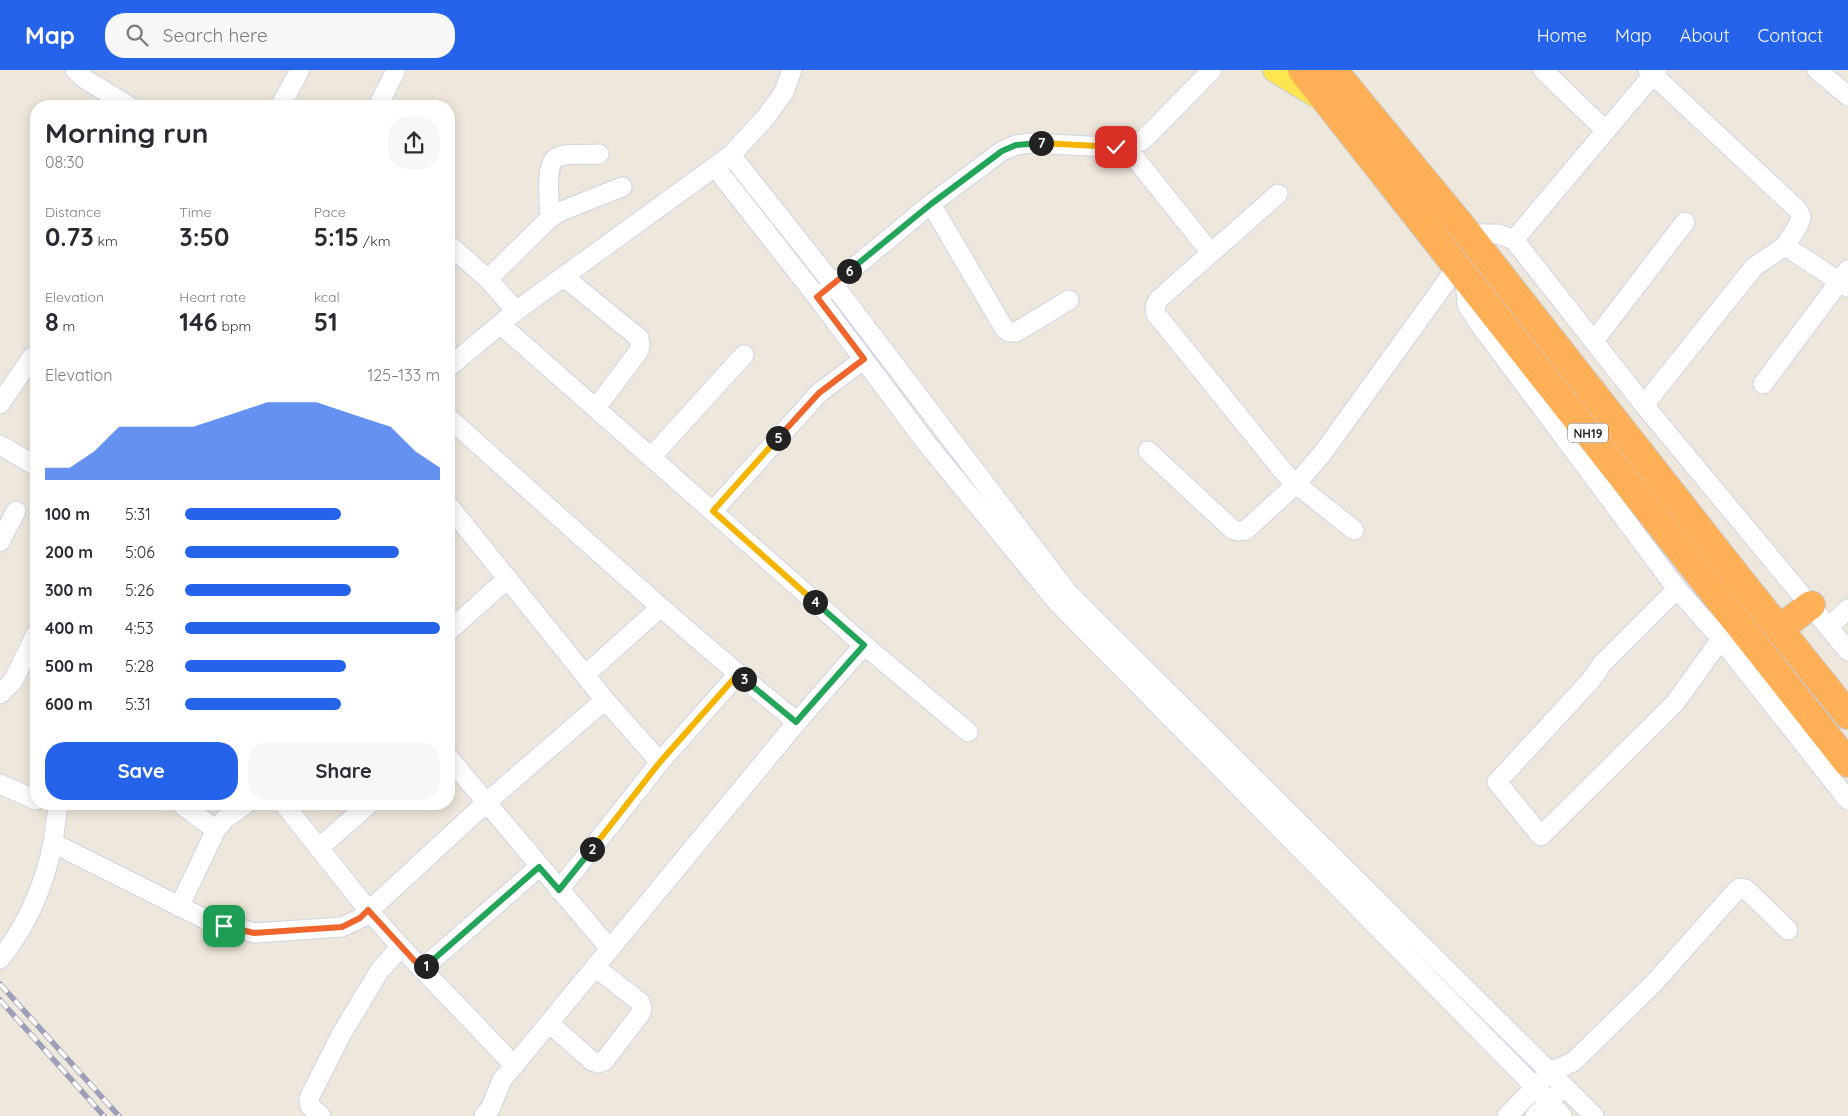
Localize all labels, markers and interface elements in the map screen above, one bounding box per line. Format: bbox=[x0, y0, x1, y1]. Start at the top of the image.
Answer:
search box bbox=[105, 13, 455, 58]
text: Map bbox=[25, 20, 75, 50]
icon: search bbox=[123, 21, 151, 49]
text: Search here bbox=[163, 23, 268, 47]
text: Home bbox=[1537, 24, 1587, 47]
text: Map bbox=[1615, 24, 1652, 47]
text: About bbox=[1680, 24, 1730, 47]
text: Contact bbox=[1758, 24, 1823, 47]
text: Morning run bbox=[45, 115, 209, 150]
button: share bbox=[388, 117, 440, 169]
pin bbox=[1095, 126, 1137, 168]
pin: 7 bbox=[1028, 130, 1054, 156]
icon: check bbox=[1102, 133, 1130, 161]
text: 7 bbox=[1038, 134, 1045, 152]
text: 08:30 bbox=[45, 152, 84, 172]
text: Distance bbox=[45, 203, 101, 221]
text: Time bbox=[179, 203, 211, 221]
text: Pace bbox=[314, 203, 346, 221]
text: 0.73 bbox=[45, 221, 94, 252]
text: 3:50 bbox=[179, 221, 229, 252]
text: 5:15 bbox=[314, 221, 359, 252]
text: km bbox=[94, 232, 118, 250]
text: /km bbox=[359, 232, 390, 250]
pin: 6 bbox=[836, 258, 862, 284]
text: 6 bbox=[846, 262, 853, 280]
text: Elevation bbox=[45, 288, 104, 306]
text: Heart rate bbox=[179, 288, 246, 306]
text: kcal bbox=[314, 288, 340, 306]
text: 8 bbox=[45, 306, 59, 337]
text: 146 bbox=[179, 306, 218, 337]
text: 51 bbox=[314, 306, 338, 337]
text: m bbox=[59, 317, 75, 335]
text: bpm bbox=[218, 317, 251, 335]
text: Elevation bbox=[45, 365, 112, 385]
text: 125–133 m bbox=[367, 365, 440, 385]
road number: NH19 bbox=[1568, 423, 1608, 442]
pin: 5 bbox=[766, 426, 790, 450]
text: 5 bbox=[774, 429, 783, 447]
text: 100 m bbox=[45, 504, 90, 524]
text: 5:31 bbox=[125, 504, 151, 524]
text: 200 m bbox=[45, 542, 93, 562]
text: 5:06 bbox=[125, 542, 155, 562]
text: 300 m bbox=[45, 580, 92, 600]
text: 5:26 bbox=[125, 580, 154, 600]
pin: 4 bbox=[802, 590, 828, 614]
text: 4 bbox=[811, 593, 820, 611]
text: 400 m bbox=[45, 618, 93, 638]
text: 4:53 bbox=[125, 618, 154, 638]
text: 500 m bbox=[45, 656, 93, 676]
text: 5:28 bbox=[125, 656, 154, 676]
pin: 3 bbox=[732, 666, 756, 692]
text: 3 bbox=[741, 670, 748, 688]
text: 600 m bbox=[45, 694, 93, 714]
text: 5:31 bbox=[125, 694, 151, 714]
button: Save bbox=[45, 742, 238, 800]
button: Share bbox=[248, 742, 440, 800]
pin: 2 bbox=[580, 836, 604, 862]
text: 2 bbox=[589, 840, 596, 858]
pin bbox=[203, 905, 245, 947]
icon: arrive bbox=[210, 912, 238, 940]
pin: 1 bbox=[414, 954, 438, 978]
text: 1 bbox=[424, 957, 429, 975]

